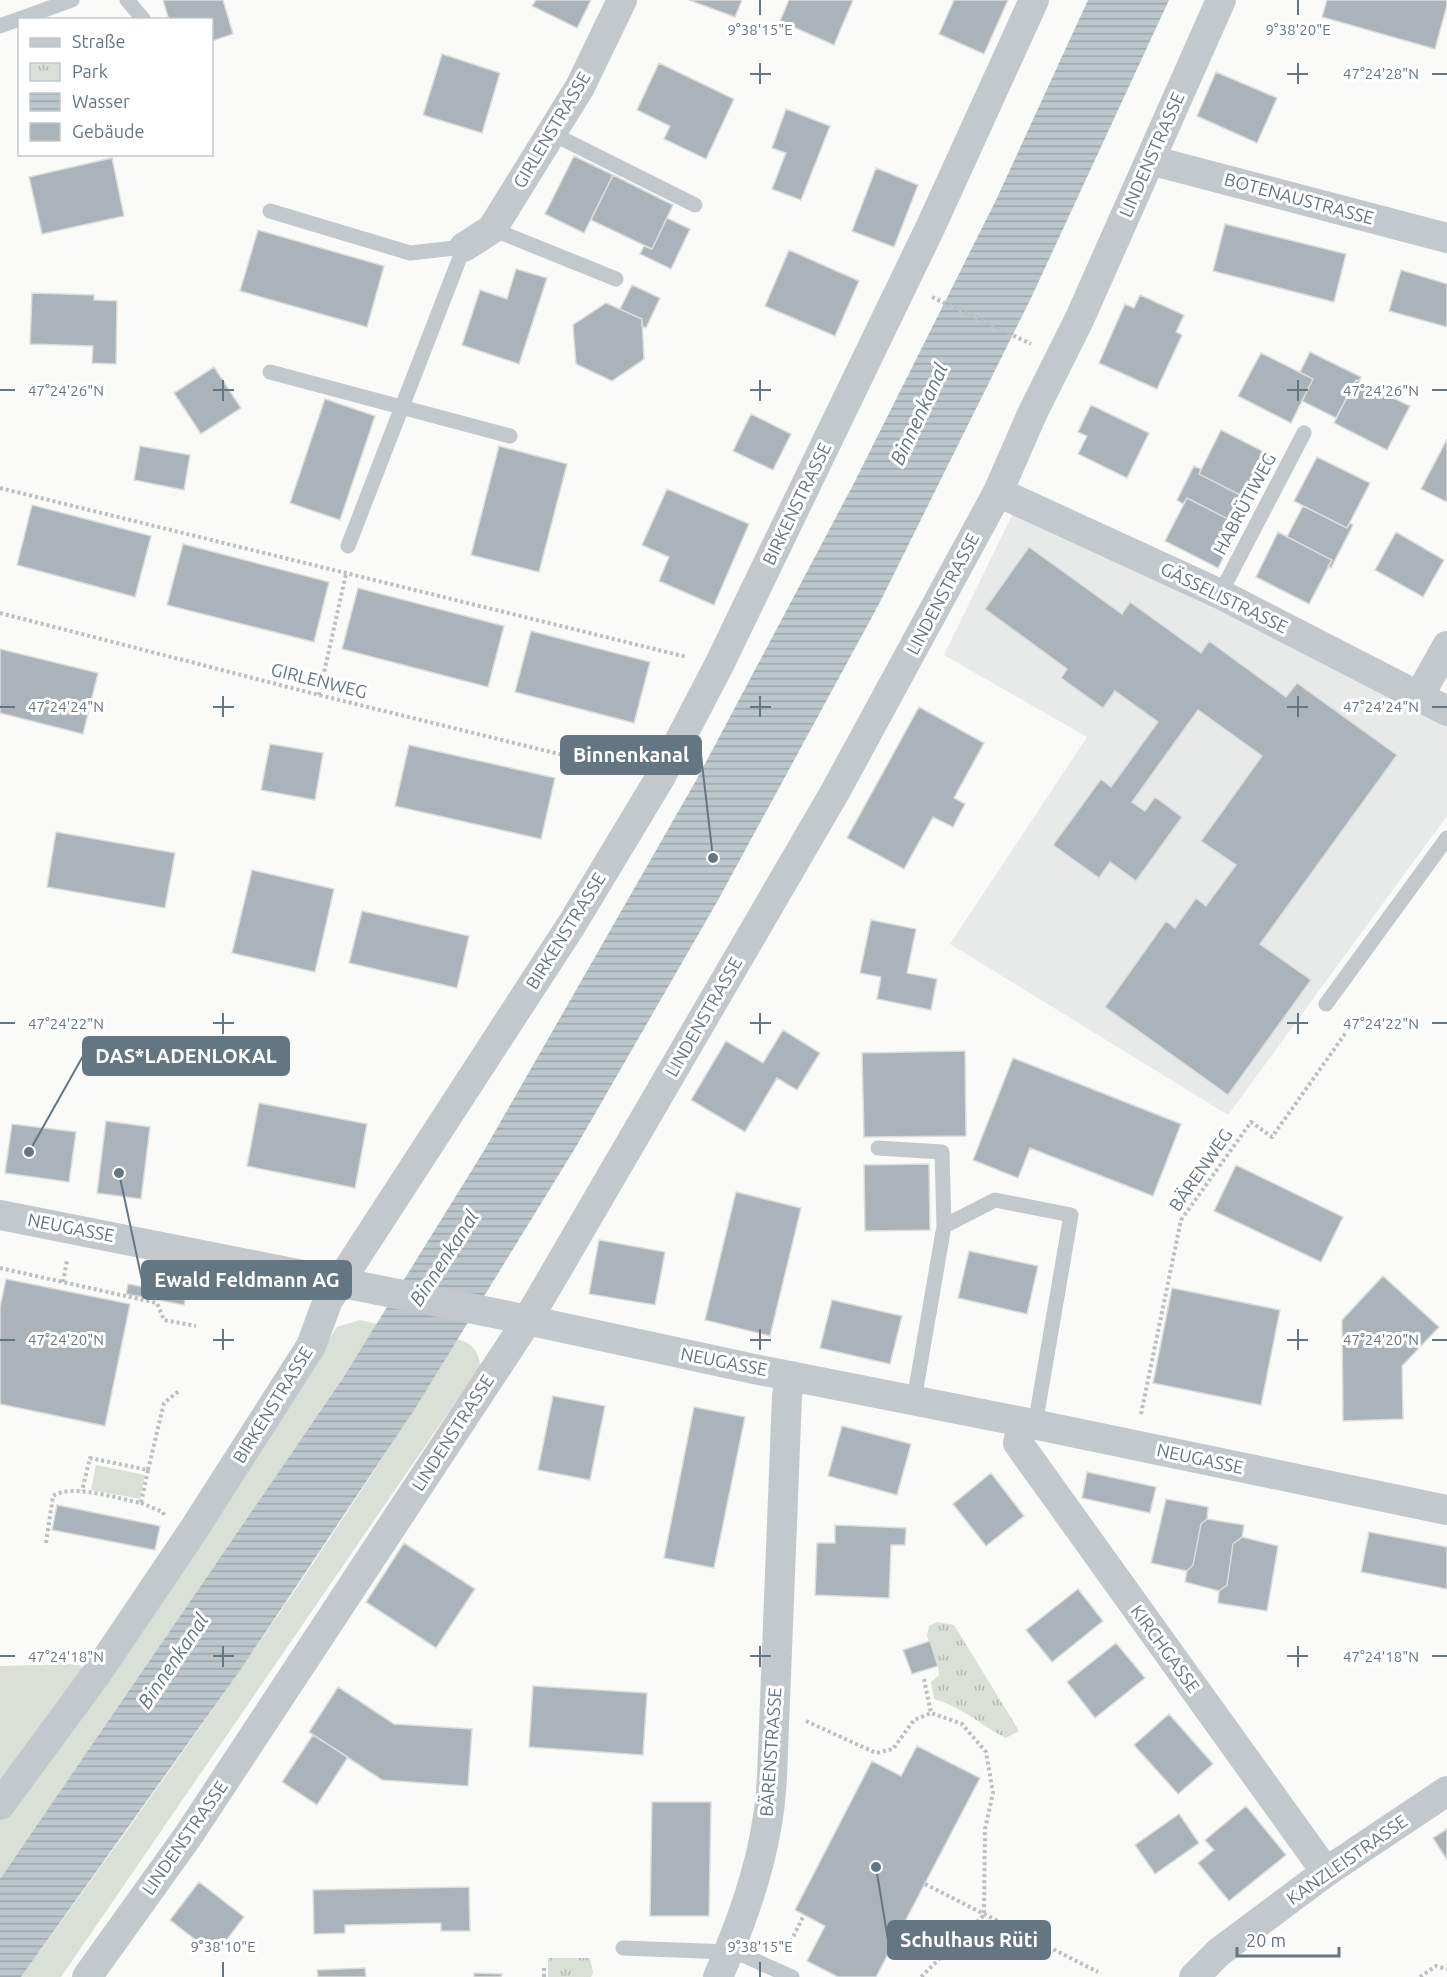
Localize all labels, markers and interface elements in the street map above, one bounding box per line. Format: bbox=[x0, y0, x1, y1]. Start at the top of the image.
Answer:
legend bbox=[18, 18, 213, 156]
text: 9°38'15"E bbox=[727, 21, 793, 38]
text: 9°38'20"E bbox=[1265, 21, 1331, 38]
text: Straße bbox=[72, 31, 125, 51]
text: Park bbox=[72, 61, 108, 81]
text: 47°24'28"N bbox=[1343, 65, 1419, 82]
street label: GIRLENSTRASSE bbox=[509, 68, 594, 191]
street label: LINDENSTRASSE bbox=[1115, 89, 1188, 220]
text: Wasser bbox=[72, 91, 130, 111]
text: Gebäude bbox=[72, 121, 144, 141]
street label: BOTENAUSTRASSE bbox=[1222, 168, 1376, 228]
water label: Binnenkanal bbox=[885, 359, 952, 468]
text: 47°24'26"N bbox=[28, 382, 104, 399]
text: 47°24'26"N bbox=[1343, 382, 1419, 399]
street label: BIRKENSTRASSE bbox=[758, 439, 834, 568]
street label: HABRÜTIWEG bbox=[1209, 449, 1279, 558]
street label: LINDENSTRASSE bbox=[902, 530, 982, 658]
street label: GÄSSELISTRASSE bbox=[1158, 558, 1291, 637]
street label: GIRLENWEG bbox=[269, 658, 369, 702]
text: 47°24'24"N bbox=[28, 698, 104, 715]
text: 47°24'24"N bbox=[1343, 698, 1419, 715]
callout: Binnenkanal bbox=[561, 736, 701, 774]
text: Binnenkanal bbox=[573, 743, 689, 766]
street label: BIRKENSTRASSE bbox=[521, 869, 609, 992]
street label: LINDENSTRASSE bbox=[661, 953, 745, 1080]
text: 47°24'22"N bbox=[28, 1015, 104, 1032]
text: 47°24'22"N bbox=[1343, 1015, 1419, 1032]
callout: DAS*LADENLOKAL bbox=[83, 1037, 289, 1075]
text: DAS*LADENLOKAL bbox=[95, 1044, 277, 1067]
street label: BÄRENWEG bbox=[1165, 1124, 1236, 1214]
water label: Binnenkanal bbox=[404, 1205, 483, 1310]
street label: NEUGASSE bbox=[26, 1209, 116, 1245]
callout: Ewald Feldmann AG bbox=[142, 1261, 351, 1299]
text: Ewald Feldmann AG bbox=[154, 1268, 340, 1291]
text: 47°24'20"N bbox=[28, 1331, 104, 1348]
text: 47°24'20"N bbox=[1343, 1331, 1419, 1348]
street label: BIRKENSTRASSE bbox=[228, 1343, 316, 1466]
street label: NEUGASSE bbox=[679, 1343, 769, 1379]
street label: LINDENSTRASSE bbox=[407, 1371, 497, 1494]
street label: NEUGASSE bbox=[1155, 1439, 1245, 1477]
street label: KIRCHGASSE bbox=[1127, 1601, 1204, 1696]
water label: Binnenkanal bbox=[133, 1609, 213, 1712]
text: 47°24'18"N bbox=[28, 1648, 104, 1665]
text: 47°24'18"N bbox=[1343, 1648, 1419, 1665]
street label: BÄRENSTRASSE bbox=[756, 1687, 784, 1817]
street label: LINDENSTRASSE bbox=[137, 1777, 231, 1898]
street label: KANZLEISTRASSE bbox=[1282, 1810, 1410, 1908]
scale bar bbox=[1237, 1920, 1339, 1958]
callout: Schulhaus Rüti bbox=[888, 1921, 1050, 1959]
text: Schulhaus Rüti bbox=[900, 1928, 1038, 1951]
text: 20 m bbox=[1246, 1930, 1286, 1950]
text: 9°38'10"E bbox=[190, 1938, 256, 1955]
text: 9°38'15"E bbox=[727, 1938, 793, 1955]

